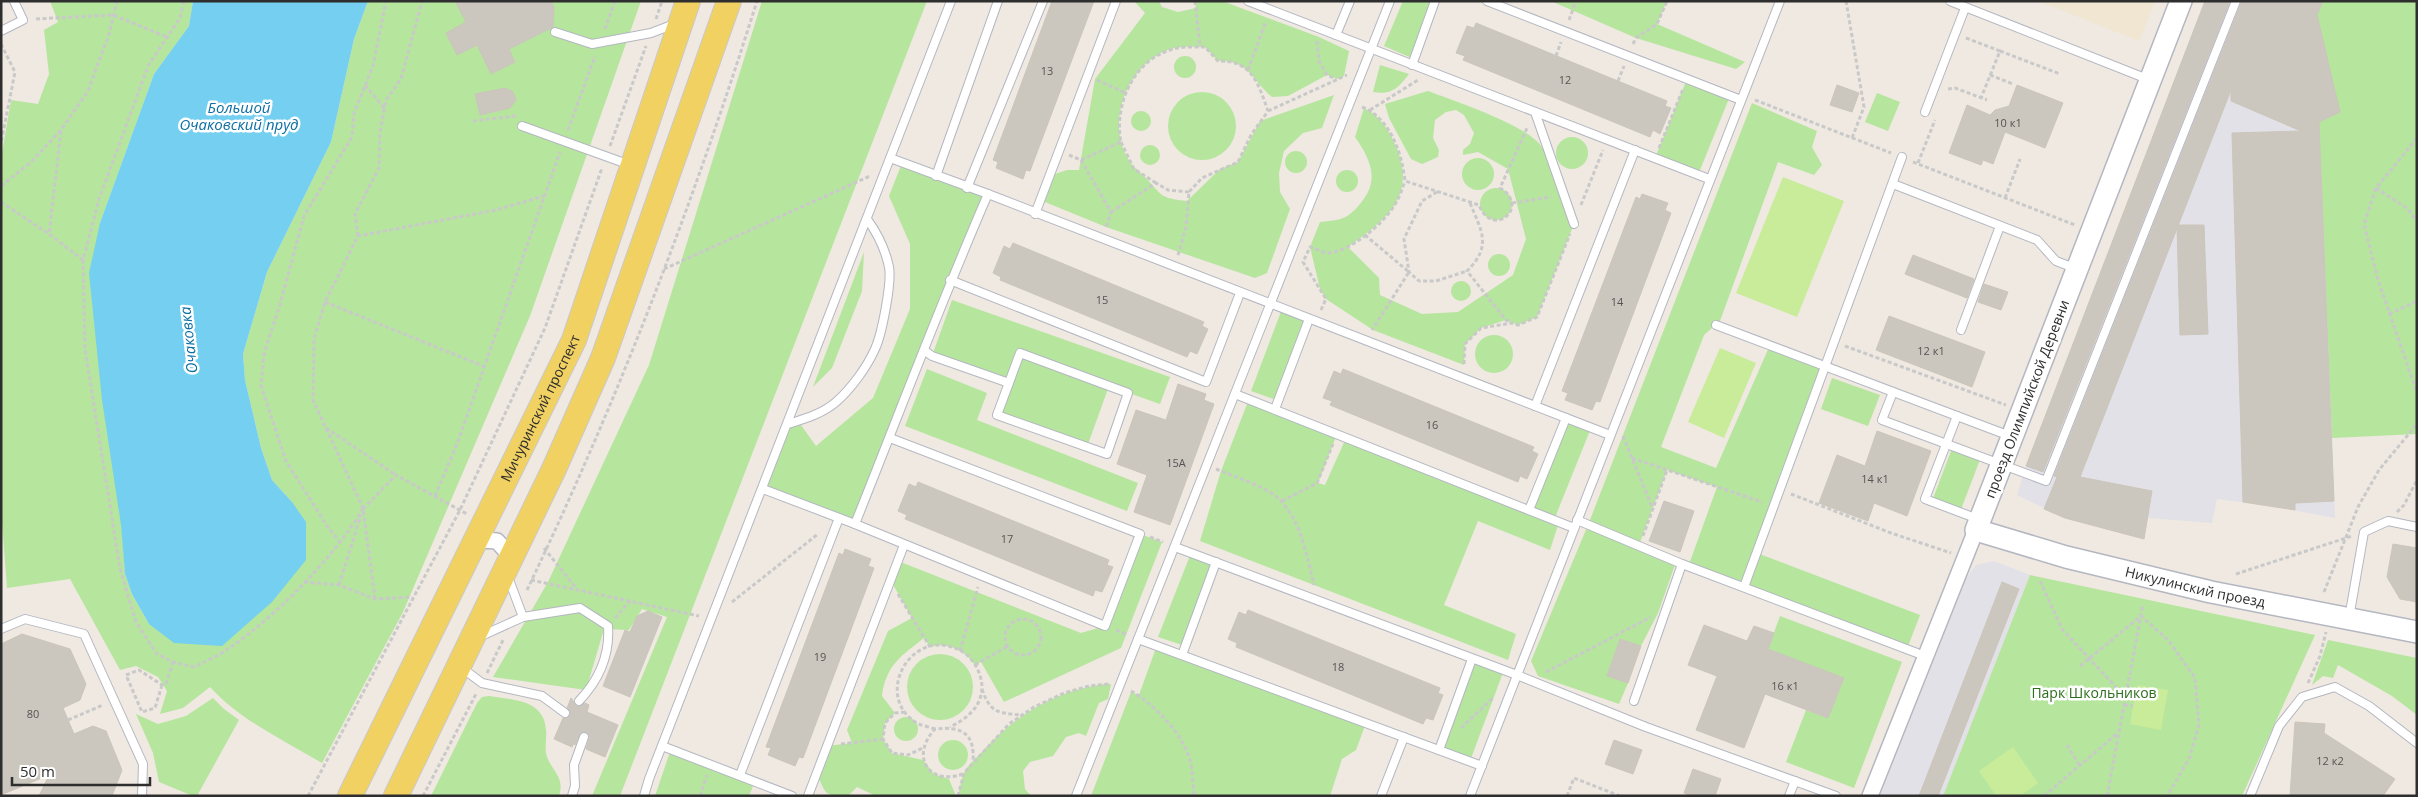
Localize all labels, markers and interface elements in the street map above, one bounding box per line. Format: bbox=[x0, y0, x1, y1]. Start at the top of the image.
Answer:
house number: 13 bbox=[1041, 63, 1053, 78]
house number: 12 bbox=[1559, 72, 1571, 87]
water label: Большой Очаковский пруд bbox=[179, 97, 299, 134]
house number: 10 к1 bbox=[1994, 115, 2022, 130]
house number: 15 bbox=[1096, 292, 1108, 307]
house number: 14 bbox=[1611, 294, 1624, 309]
street label: проезд Олимпийской Деревни bbox=[1980, 297, 2073, 501]
water label: Очаковка bbox=[175, 305, 201, 374]
street label: Мичуринский проспект bbox=[496, 332, 584, 485]
house number: 12 к1 bbox=[1917, 343, 1945, 358]
house number: 16 bbox=[1426, 417, 1438, 432]
house number: 15А bbox=[1166, 455, 1186, 470]
house number: 14 к1 bbox=[1861, 471, 1889, 486]
house number: 17 bbox=[1001, 531, 1013, 546]
street label: Никулинский проезд bbox=[2123, 562, 2267, 611]
house number: 19 bbox=[814, 649, 826, 664]
house number: 18 bbox=[1332, 659, 1344, 674]
house number: 16 к1 bbox=[1771, 678, 1799, 693]
park label: Парк Школьников bbox=[2031, 683, 2157, 702]
house number: 80 bbox=[27, 706, 39, 721]
house number: 12 к2 bbox=[2316, 753, 2344, 768]
scale bar bbox=[12, 754, 150, 786]
text: 50 m bbox=[20, 761, 55, 781]

